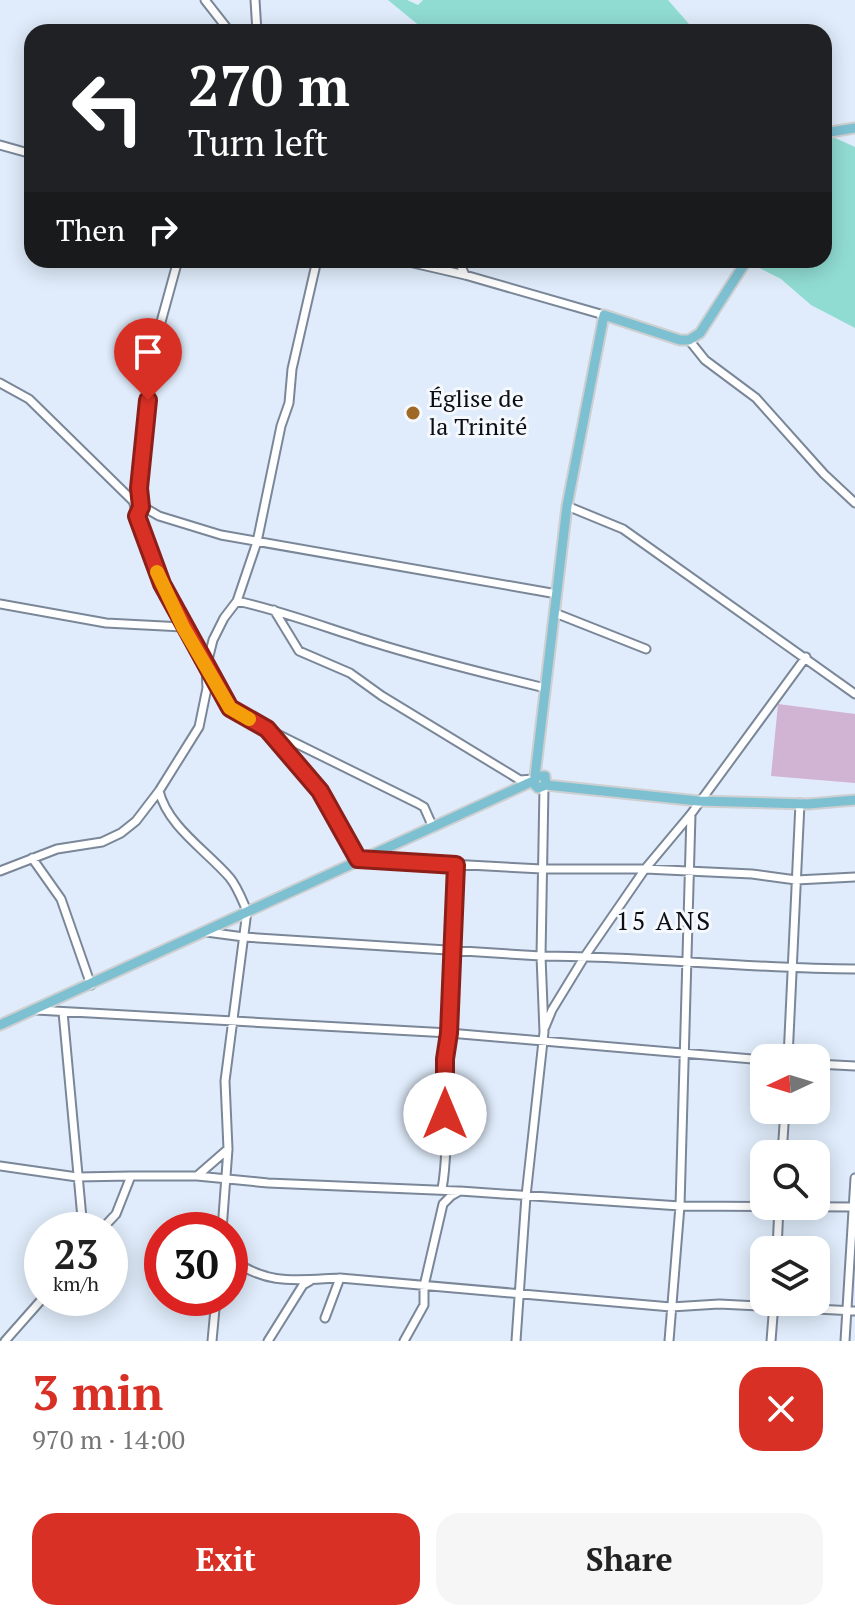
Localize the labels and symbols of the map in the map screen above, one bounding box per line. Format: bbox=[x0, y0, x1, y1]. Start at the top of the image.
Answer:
pin bbox=[114, 318, 182, 400]
place label: Église de la Trinité bbox=[429, 382, 527, 442]
marker: Église de la Trinité bbox=[404, 404, 422, 422]
district label: 15 ANS bbox=[616, 903, 712, 937]
north arrow bbox=[750, 1044, 830, 1124]
position arrow bbox=[403, 1072, 487, 1156]
speed limit sign: 30 bbox=[144, 1212, 248, 1316]

